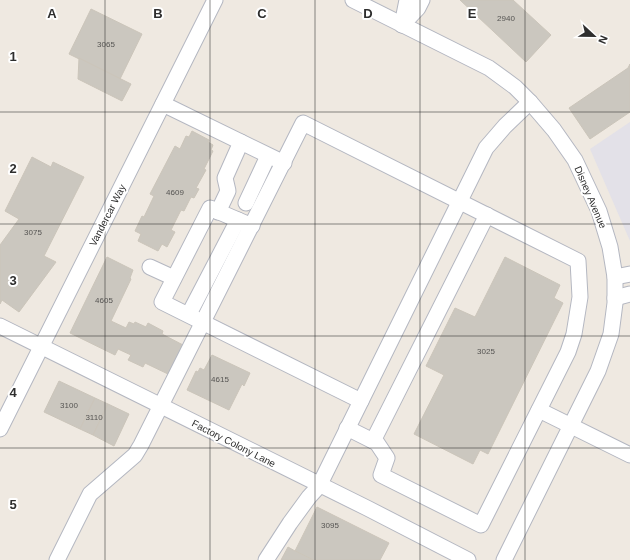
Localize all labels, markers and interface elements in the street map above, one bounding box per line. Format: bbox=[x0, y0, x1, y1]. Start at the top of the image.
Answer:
text: A bbox=[47, 6, 57, 21]
text: B bbox=[153, 6, 163, 21]
text: C bbox=[257, 6, 267, 21]
text: D bbox=[363, 6, 373, 21]
text: E bbox=[468, 6, 477, 21]
house number: 2940 bbox=[497, 14, 515, 23]
north arrow bbox=[574, 16, 614, 56]
text: N bbox=[596, 34, 610, 46]
house number: 3065 bbox=[97, 40, 115, 49]
text: 1 bbox=[9, 49, 17, 64]
text: 2 bbox=[9, 161, 17, 176]
street label: Disney Avenue bbox=[572, 164, 609, 230]
street label: Vandercar Way bbox=[87, 183, 128, 248]
house number: 4609 bbox=[166, 188, 184, 197]
house number: 3075 bbox=[24, 228, 42, 237]
text: 3 bbox=[9, 273, 17, 288]
house number: 4605 bbox=[95, 296, 113, 305]
house number: 3025 bbox=[477, 347, 495, 356]
house number: 4615 bbox=[211, 375, 229, 384]
text: 4 bbox=[9, 385, 17, 400]
house number: 3100 bbox=[60, 401, 78, 410]
house number: 3110 bbox=[85, 413, 103, 422]
street label: Factory Colony Lane bbox=[190, 418, 278, 469]
text: 5 bbox=[9, 497, 17, 512]
house number: 3095 bbox=[321, 521, 339, 530]

